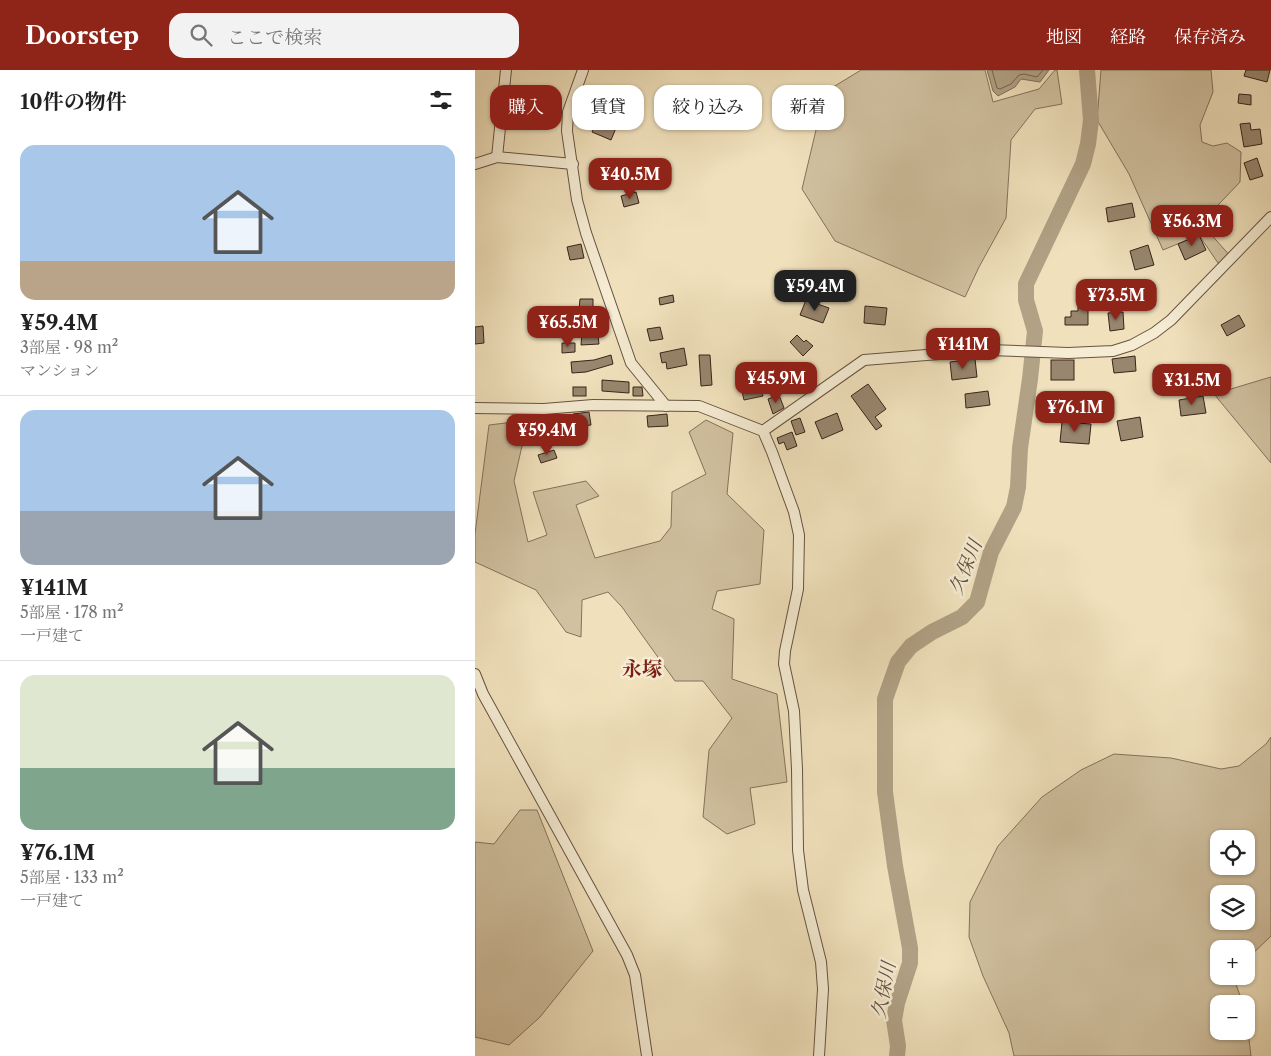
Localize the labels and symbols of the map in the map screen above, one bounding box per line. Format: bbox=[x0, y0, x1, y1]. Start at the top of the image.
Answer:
pin: ¥40.5M bbox=[589, 158, 671, 200]
pin: ¥56.3M bbox=[1151, 204, 1233, 247]
pin: ¥59.4M bbox=[774, 270, 856, 312]
pin: ¥73.5M bbox=[1075, 278, 1157, 321]
pin: ¥65.5M bbox=[527, 306, 609, 348]
pin: ¥141M bbox=[928, 328, 998, 370]
pin: ¥45.9M bbox=[735, 362, 817, 404]
pin: ¥31.5M bbox=[1151, 364, 1233, 406]
pin: ¥76.1M bbox=[1034, 390, 1116, 433]
pin: ¥59.4M bbox=[506, 414, 588, 456]
water label: 久保川 bbox=[944, 535, 988, 598]
district label: 永塚 bbox=[622, 657, 662, 681]
water label: 久保川 bbox=[867, 958, 901, 1020]

